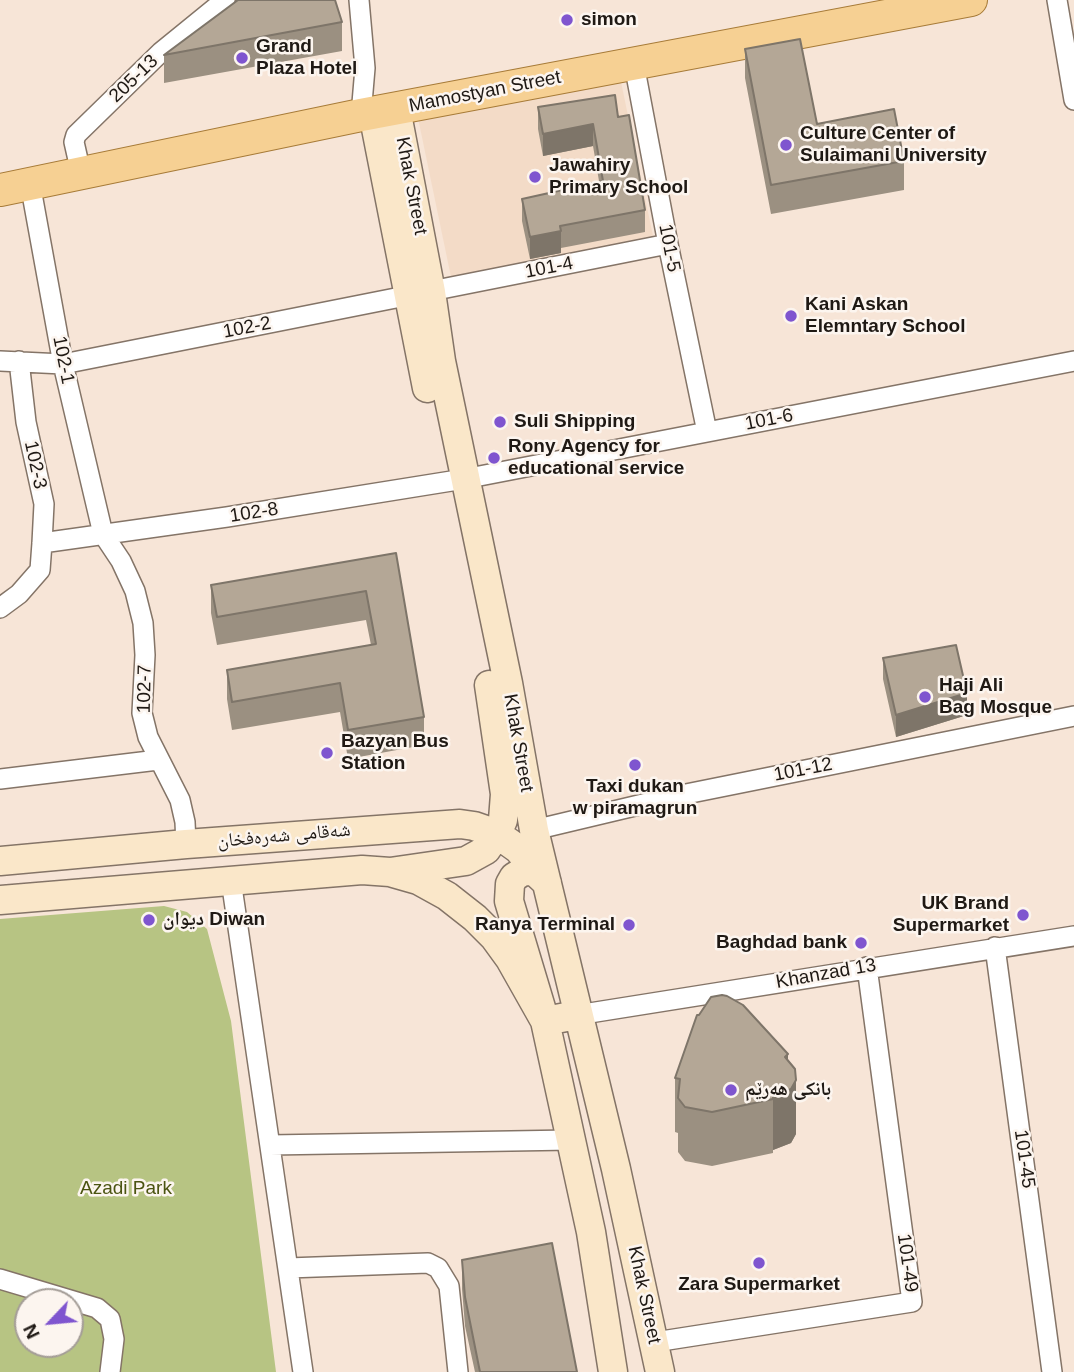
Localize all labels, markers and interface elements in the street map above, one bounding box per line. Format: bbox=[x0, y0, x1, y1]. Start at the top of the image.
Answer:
place label: simon bbox=[581, 9, 637, 31]
marker: simon bbox=[559, 12, 575, 28]
place label: Grand Plaza Hotel bbox=[256, 36, 357, 80]
street label: 205-13 bbox=[105, 50, 163, 108]
marker: Grand Plaza Hotel bbox=[234, 50, 250, 66]
street label: Mamostyan Street bbox=[407, 66, 563, 118]
place label: Culture Center of Sulaimani University bbox=[800, 123, 987, 167]
street label: Khak Street bbox=[390, 135, 432, 237]
marker: Culture Center of Sulaimani University bbox=[778, 137, 794, 153]
place label: Jawahiry Primary School bbox=[549, 155, 688, 199]
marker: Jawahiry Primary School bbox=[527, 169, 543, 185]
street label: 101-5 bbox=[653, 222, 685, 274]
street label: 101-4 bbox=[523, 252, 575, 284]
place label: Kani Askan Elemntary School bbox=[805, 294, 965, 338]
marker: Kani Askan Elemntary School bbox=[783, 308, 799, 324]
street label: 102-2 bbox=[221, 312, 273, 344]
street label: 102-1 bbox=[47, 334, 79, 386]
street label: 101-6 bbox=[743, 404, 795, 436]
place label: Suli Shipping bbox=[514, 411, 635, 433]
marker: Suli Shipping bbox=[492, 414, 508, 430]
place label: Rony Agency for educational service bbox=[508, 436, 684, 480]
street label: 102-3 bbox=[19, 439, 51, 491]
marker: Rony Agency for educational service bbox=[486, 450, 502, 466]
street label: 102-8 bbox=[228, 498, 280, 528]
street label: 102-7 bbox=[133, 665, 157, 713]
place label: Haji Ali Bag Mosque bbox=[939, 675, 1052, 719]
marker: Haji Ali Bag Mosque bbox=[917, 689, 933, 705]
street label: Khak Street bbox=[498, 692, 538, 794]
place label: Bazyan Bus Station bbox=[341, 731, 449, 775]
marker: Bazyan Bus Station bbox=[319, 745, 335, 761]
street label: 101-12 bbox=[772, 753, 834, 787]
marker: Taxi dukan w piramagrun bbox=[627, 757, 643, 773]
place label: Taxi dukan w piramagrun bbox=[573, 776, 697, 820]
street label: شەقامی شەرەفخان bbox=[216, 819, 352, 853]
place label: UK Brand Supermarket bbox=[893, 893, 1009, 937]
marker: UK Brand Supermarket bbox=[1015, 907, 1031, 923]
place label: دیوان Diwan bbox=[163, 909, 265, 931]
marker: دیوان Diwan bbox=[141, 912, 157, 928]
place label: Ranya Terminal bbox=[475, 914, 615, 936]
marker: Ranya Terminal bbox=[621, 917, 637, 933]
place label: Baghdad bank bbox=[716, 932, 847, 954]
marker: Baghdad bank bbox=[853, 935, 869, 951]
street label: Khanzad 13 bbox=[774, 954, 878, 994]
place label: بانکی هەرێم bbox=[745, 1079, 831, 1101]
marker: بانکی هەرێم bbox=[723, 1082, 739, 1098]
street label: 101-45 bbox=[1009, 1128, 1039, 1190]
park label: Azadi Park bbox=[80, 1178, 172, 1200]
street label: 101-49 bbox=[892, 1232, 922, 1294]
street label: Khak Street bbox=[623, 1244, 665, 1346]
marker: Zara Supermarket bbox=[751, 1255, 767, 1271]
place label: Zara Supermarket bbox=[678, 1274, 840, 1296]
north arrow bbox=[14, 1288, 84, 1358]
text: N bbox=[19, 1321, 44, 1342]

